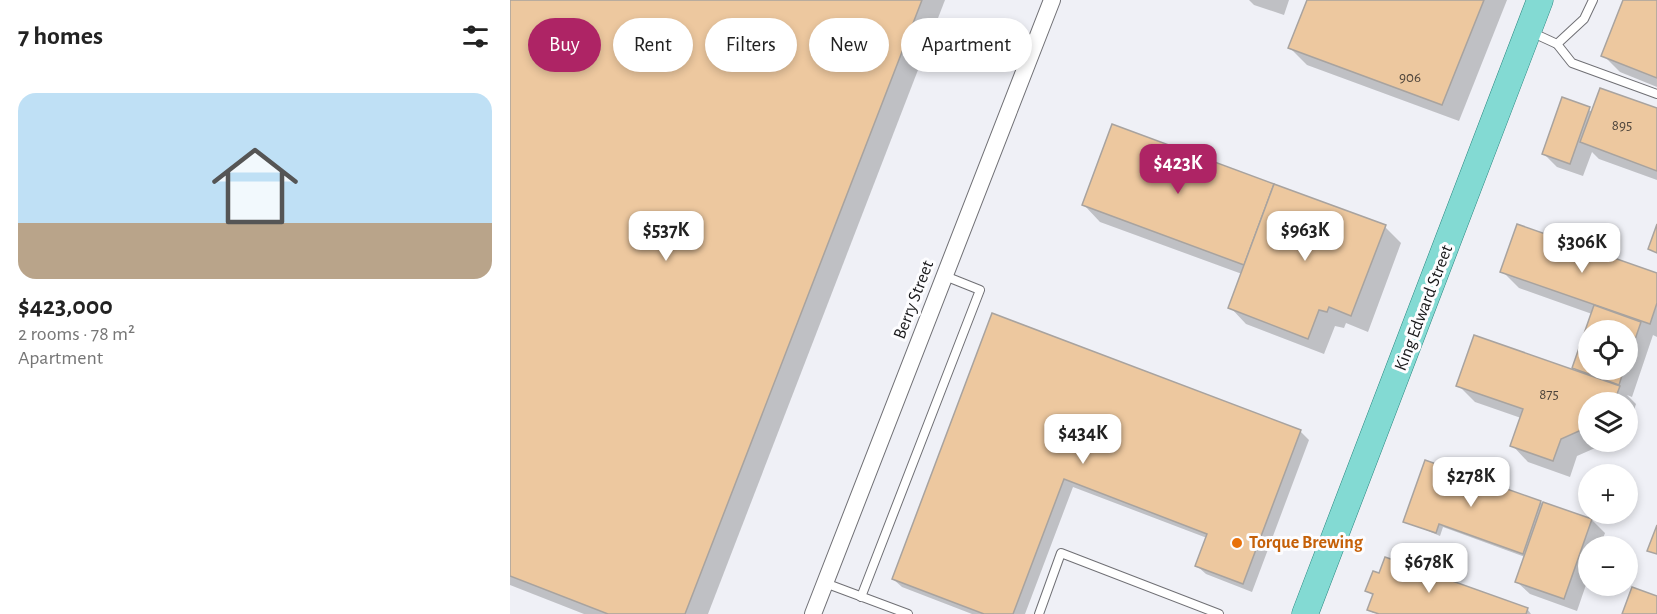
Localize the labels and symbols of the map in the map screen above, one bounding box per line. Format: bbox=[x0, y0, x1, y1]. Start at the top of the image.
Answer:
house number: 906 bbox=[1399, 70, 1421, 85]
house number: 895 bbox=[1612, 118, 1632, 133]
pin: $423K bbox=[1136, 144, 1220, 195]
pin: $537K bbox=[624, 211, 708, 262]
pin: $963K bbox=[1263, 211, 1347, 262]
pin: $306K bbox=[1540, 223, 1624, 274]
street label: King Edward Street bbox=[1392, 242, 1456, 373]
street label: Berry Street bbox=[891, 258, 937, 342]
house number: 875 bbox=[1539, 387, 1559, 402]
pin: $434K bbox=[1041, 414, 1125, 465]
pin: $278K bbox=[1429, 457, 1513, 508]
place label: Torque Brewing bbox=[1249, 534, 1364, 552]
marker: Torque Brewing bbox=[1230, 536, 1244, 550]
pin: $678K bbox=[1387, 543, 1471, 594]

